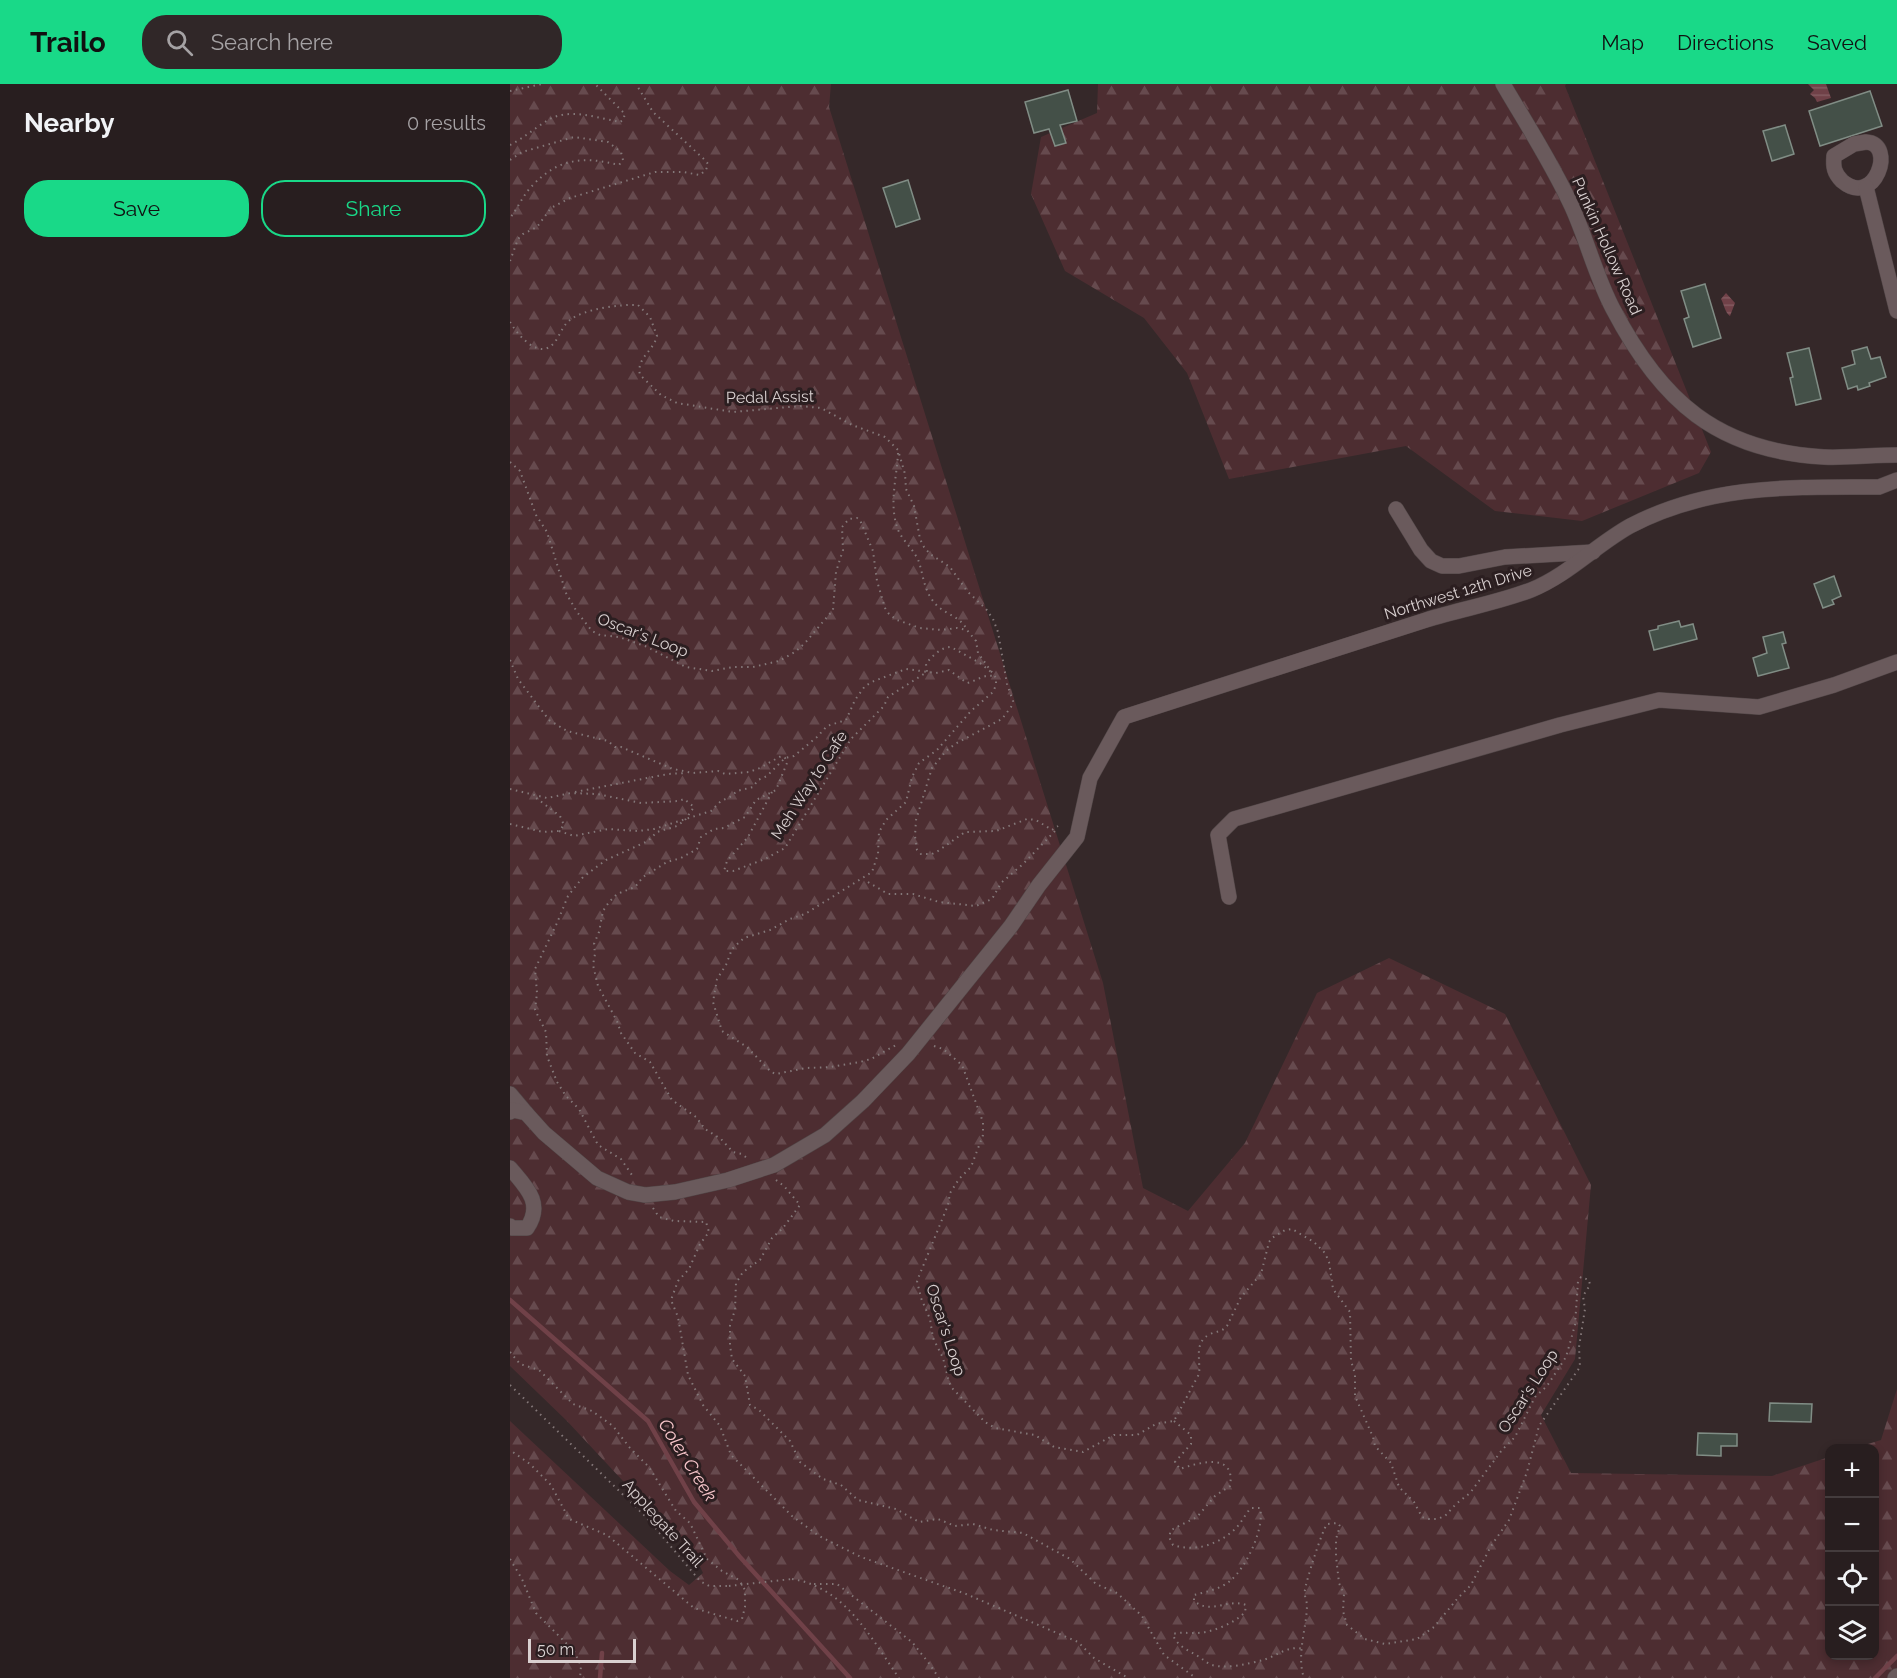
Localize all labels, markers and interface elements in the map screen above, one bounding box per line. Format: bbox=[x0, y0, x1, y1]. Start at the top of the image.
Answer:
search box bbox=[142, 15, 562, 69]
text: Trailo bbox=[30, 26, 106, 59]
icon: search bbox=[163, 26, 196, 59]
text: Search here bbox=[211, 29, 333, 55]
text: Map bbox=[1601, 30, 1644, 55]
text: Directions bbox=[1677, 30, 1774, 55]
text: Saved bbox=[1807, 30, 1867, 55]
text: Nearby bbox=[24, 108, 114, 138]
text: 0 results bbox=[407, 111, 486, 135]
street label: Punkin Hollow Road bbox=[1568, 174, 1646, 318]
button: Save bbox=[24, 180, 249, 237]
button: Share bbox=[261, 180, 486, 237]
street label: Pedal Assist bbox=[726, 387, 815, 407]
street label: Northwest 12th Drive bbox=[1382, 561, 1534, 623]
street label: Oscar's Loop bbox=[595, 609, 691, 661]
street label: Meh Way to Cafe bbox=[767, 727, 851, 843]
street label: Oscar's Loop bbox=[922, 1282, 970, 1379]
street label: Oscar's Loop bbox=[1494, 1346, 1562, 1436]
water label: Coler Creek bbox=[654, 1415, 722, 1505]
map controls bbox=[1825, 1444, 1879, 1660]
button: + bbox=[1825, 1444, 1879, 1498]
street label: Applegate Trail bbox=[619, 1475, 708, 1571]
button: − bbox=[1825, 1498, 1879, 1552]
button: locate bbox=[1825, 1552, 1879, 1606]
button: layers bbox=[1825, 1606, 1879, 1660]
scale bar bbox=[528, 1636, 636, 1664]
text: 50 m bbox=[537, 1640, 574, 1659]

